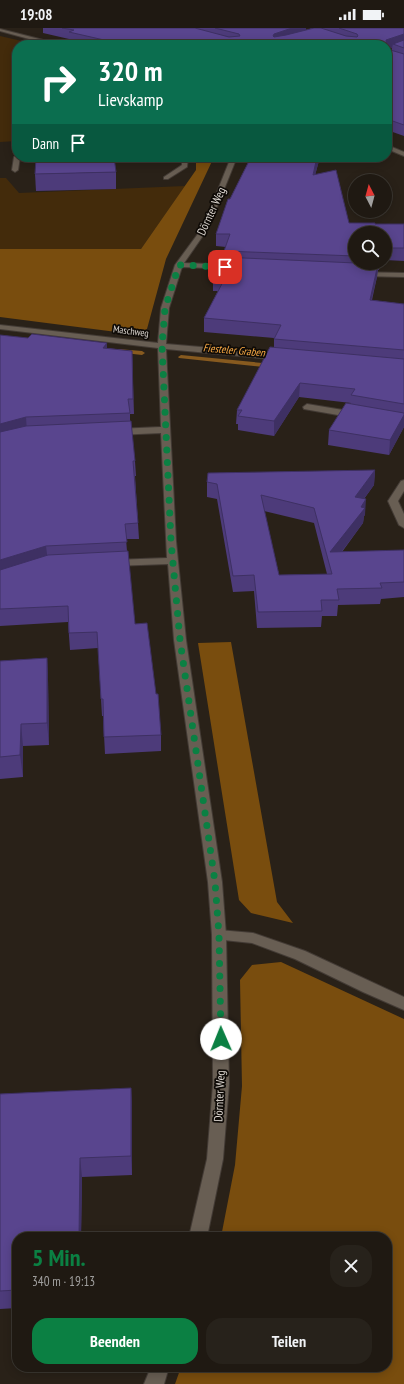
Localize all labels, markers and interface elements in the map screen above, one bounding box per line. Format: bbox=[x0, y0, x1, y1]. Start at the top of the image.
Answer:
text: 19:08 bbox=[20, 5, 52, 24]
text: 320 m bbox=[98, 52, 162, 89]
icon: right bbox=[32, 56, 84, 108]
text: Lievskamp bbox=[98, 88, 163, 111]
icon: arrive bbox=[67, 132, 89, 154]
text: Dann bbox=[32, 134, 59, 153]
north arrow bbox=[348, 174, 392, 218]
map controls bbox=[348, 174, 392, 270]
street label: Dörnter Weg bbox=[193, 184, 229, 238]
button: search bbox=[348, 226, 392, 270]
pin bbox=[208, 250, 242, 284]
icon: arrive bbox=[214, 256, 236, 278]
street label: Maschweg bbox=[112, 322, 150, 340]
water label: Fiesteler Graben bbox=[202, 340, 267, 360]
position arrow bbox=[200, 1018, 242, 1060]
street label: Dörnter Weg bbox=[210, 1070, 228, 1122]
text: 5 Min. bbox=[32, 1242, 86, 1273]
button: close bbox=[330, 1245, 372, 1287]
text: 340 m · 19:13 bbox=[32, 1273, 95, 1290]
button: Beenden bbox=[32, 1318, 198, 1364]
button: Teilen bbox=[206, 1318, 372, 1364]

